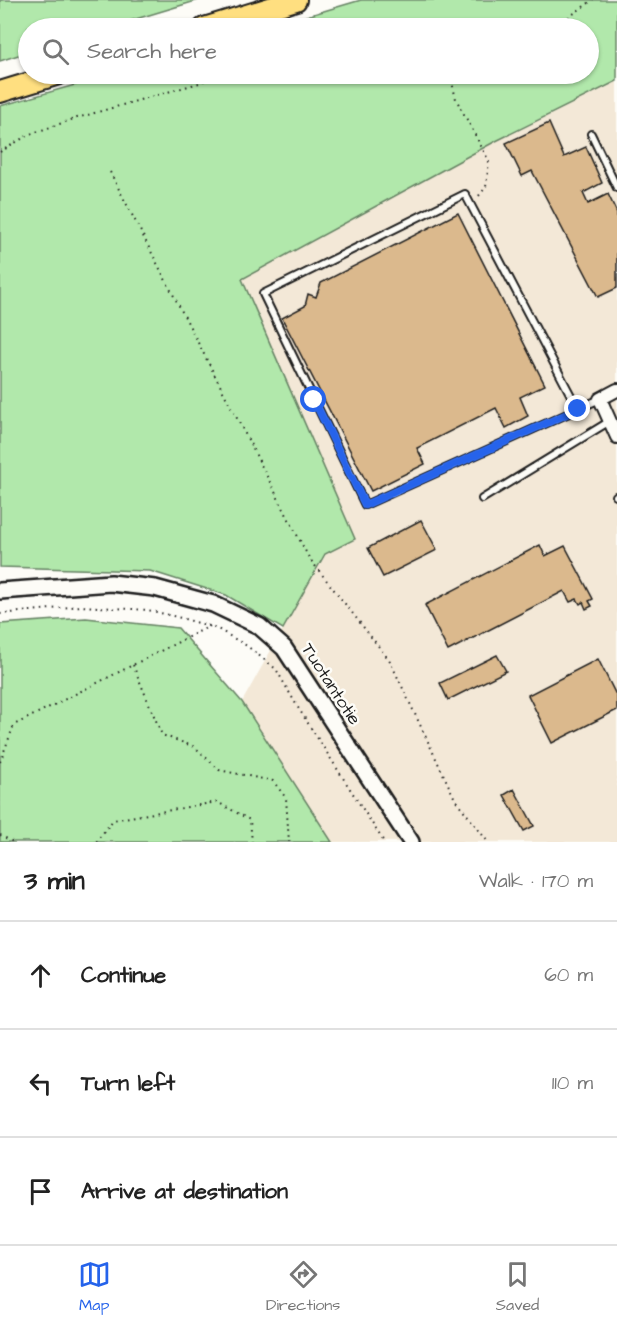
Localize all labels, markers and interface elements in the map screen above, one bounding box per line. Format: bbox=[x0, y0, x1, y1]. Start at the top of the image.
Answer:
search box bbox=[18, 18, 599, 84]
icon: search bbox=[39, 35, 72, 68]
text: Search here bbox=[87, 36, 217, 67]
route start bbox=[300, 386, 326, 412]
route end bbox=[564, 395, 590, 421]
street label: Tuotantotie bbox=[295, 638, 367, 730]
text: 3 min bbox=[24, 863, 85, 899]
text: Walk · 170 m bbox=[479, 867, 593, 895]
icon: ahead bbox=[24, 959, 57, 992]
text: Continue bbox=[81, 960, 166, 991]
text: 60 m bbox=[544, 961, 593, 989]
icon: left bbox=[24, 1067, 57, 1100]
text: Turn left bbox=[81, 1068, 175, 1099]
text: 110 m bbox=[552, 1069, 593, 1097]
icon: arrive bbox=[24, 1175, 57, 1208]
text: Arrive at destination bbox=[81, 1176, 288, 1207]
tab: Map bbox=[78, 1258, 111, 1316]
tab: Directions bbox=[266, 1258, 340, 1316]
tab: Saved bbox=[496, 1258, 539, 1316]

